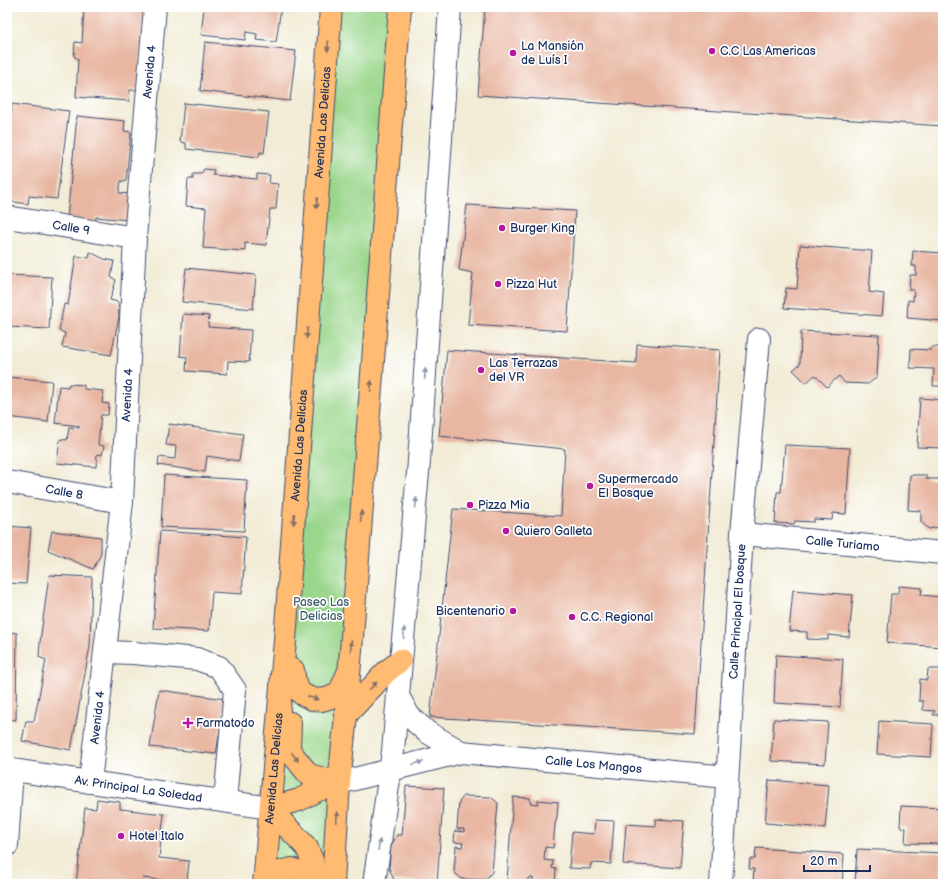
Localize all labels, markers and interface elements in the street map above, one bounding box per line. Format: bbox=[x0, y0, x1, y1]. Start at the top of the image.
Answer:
place label: La Mansión de Luís I bbox=[521, 39, 584, 68]
one-way arrow bbox=[325, 40, 332, 52]
street label: Avenida 4 bbox=[140, 44, 159, 99]
place label: C.C Las Americas bbox=[720, 44, 816, 59]
marker: C.C Las Americas bbox=[707, 46, 717, 56]
marker: La Mansión de Luís I bbox=[508, 48, 518, 58]
street label: Avenida Las Delicias bbox=[311, 66, 334, 179]
one-way arrow bbox=[313, 197, 320, 209]
street label: Calle 9 bbox=[51, 217, 91, 238]
place label: Burger King bbox=[510, 221, 575, 236]
marker: Burger King bbox=[497, 223, 507, 233]
place label: Pizza Hut bbox=[506, 277, 557, 292]
marker: Pizza Hut bbox=[493, 279, 503, 289]
one-way arrow bbox=[304, 327, 311, 339]
place label: Las Terrazas del VR bbox=[489, 356, 558, 385]
marker: Las Terrazas del VR bbox=[476, 365, 486, 375]
street label: Avenida 4 bbox=[118, 367, 136, 422]
one-way arrow bbox=[422, 368, 429, 380]
one-way arrow bbox=[368, 380, 374, 393]
street label: Avenida Las Delicias bbox=[288, 389, 311, 502]
place label: Supermercado El Bosque bbox=[598, 472, 679, 501]
street label: Calle 8 bbox=[44, 481, 84, 503]
marker: Supermercado El Bosque bbox=[585, 481, 595, 491]
one-way arrow bbox=[412, 497, 419, 509]
place label: Pizza Mia bbox=[478, 498, 530, 513]
marker: Pizza Mia bbox=[465, 500, 475, 510]
one-way arrow bbox=[358, 510, 365, 522]
one-way arrow bbox=[290, 513, 297, 525]
place label: Quiero Galleta bbox=[514, 524, 593, 539]
marker: Quiero Galleta bbox=[501, 526, 511, 536]
street label: Calle Turiamo bbox=[805, 533, 880, 554]
street label: Calle Principal El bosque bbox=[726, 543, 749, 680]
park label: Paseo Las Delicias bbox=[293, 595, 349, 624]
place label: Bicentenario bbox=[436, 604, 505, 619]
marker: Bicentenario bbox=[508, 606, 518, 616]
place label: C.C. Regional bbox=[580, 610, 653, 625]
marker: C.C. Regional bbox=[567, 612, 577, 622]
one-way arrow bbox=[400, 627, 407, 639]
one-way arrow bbox=[348, 640, 355, 652]
one-way arrow bbox=[368, 681, 377, 691]
street label: Avenida 4 bbox=[87, 689, 108, 745]
one-way arrow bbox=[307, 695, 319, 701]
street label: Avenida Las Delicias bbox=[262, 712, 286, 825]
place label: Farmatodo bbox=[196, 716, 255, 731]
marker: Farmatodo bbox=[183, 718, 193, 728]
one-way arrow bbox=[291, 752, 299, 763]
street label: Calle Los Mangos bbox=[544, 752, 643, 776]
one-way arrow bbox=[412, 760, 424, 766]
street label: Av. Principal La Soledad bbox=[74, 772, 203, 806]
one-way arrow bbox=[334, 811, 341, 823]
place label: Hotel Italo bbox=[129, 829, 184, 844]
marker: Hotel Italo bbox=[116, 831, 126, 841]
one-way arrow bbox=[376, 839, 383, 851]
scale bar bbox=[804, 847, 870, 873]
text: 20 m bbox=[810, 854, 837, 869]

